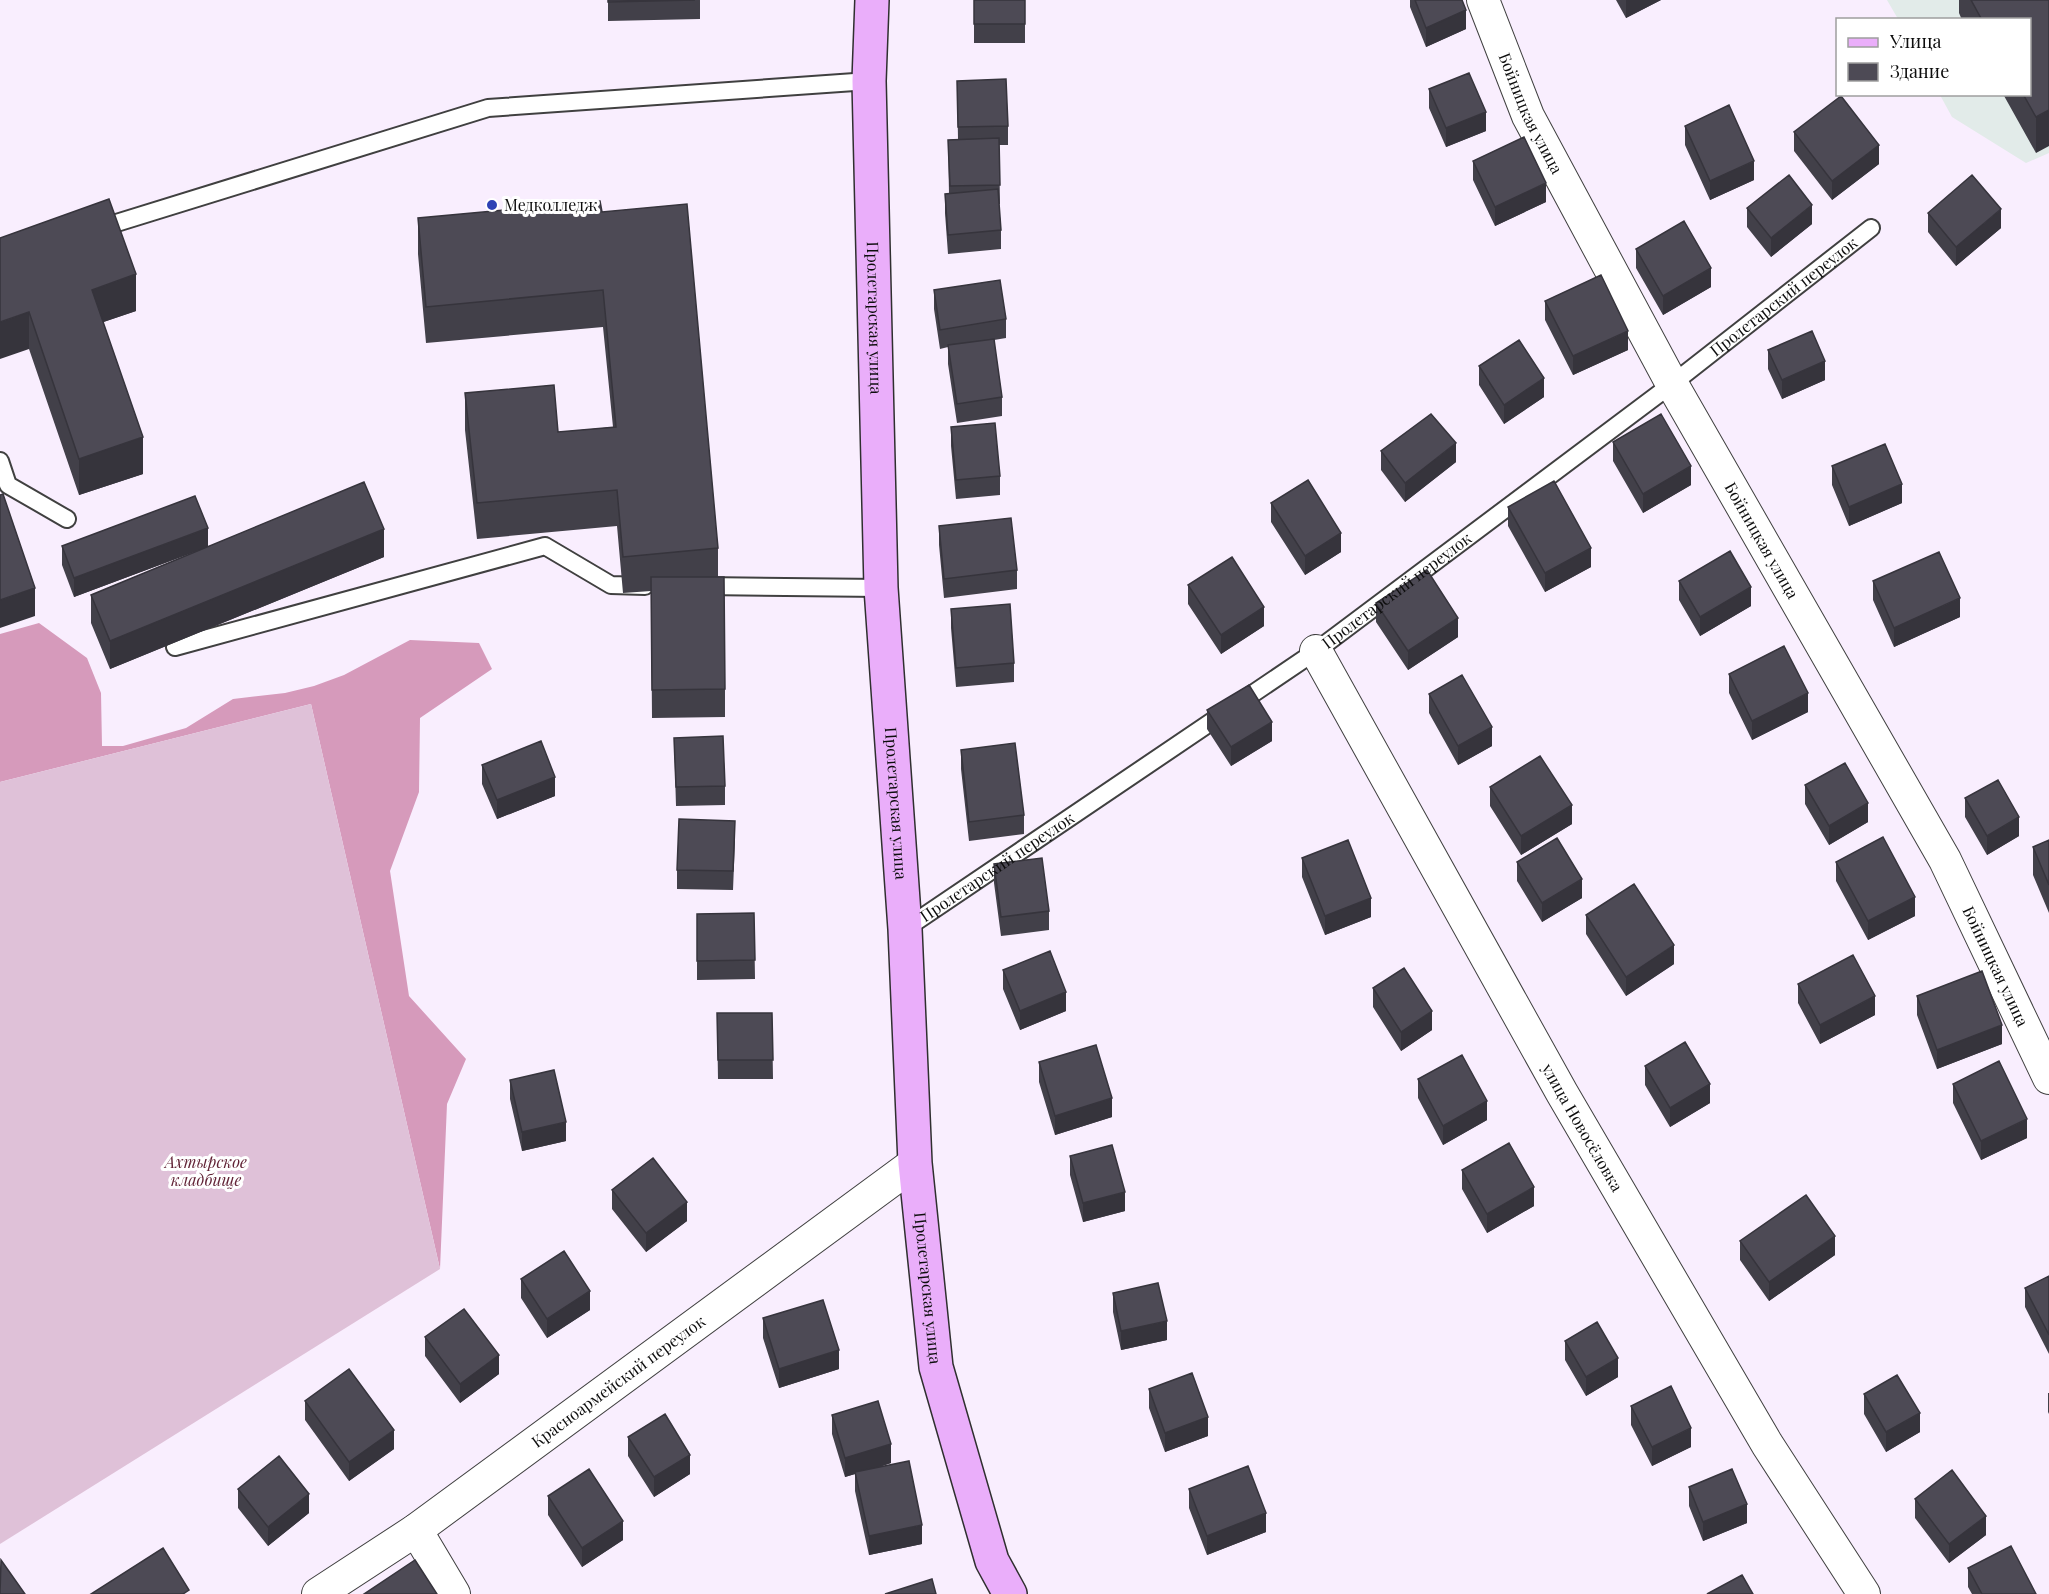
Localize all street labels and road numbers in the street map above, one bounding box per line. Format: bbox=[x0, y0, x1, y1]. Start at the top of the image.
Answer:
street label: Бойницкая улица bbox=[1494, 50, 1568, 177]
street label: Пролетарский переулок bbox=[1705, 232, 1861, 360]
street label: Пролетарская улица bbox=[863, 241, 887, 395]
street label: Бойницкая улица bbox=[1720, 478, 1804, 602]
street label: Пролетарский переулок bbox=[1317, 527, 1475, 653]
street label: Пролетарская улица bbox=[881, 726, 912, 880]
street label: Пролетарский переулок bbox=[916, 807, 1078, 926]
street label: Бойницкая улица bbox=[1958, 902, 2034, 1030]
street label: улица Новосёловка bbox=[1537, 1059, 1628, 1195]
street label: Пролетарская улица bbox=[910, 1211, 947, 1365]
street label: Красноармейский переулок bbox=[527, 1310, 709, 1452]

